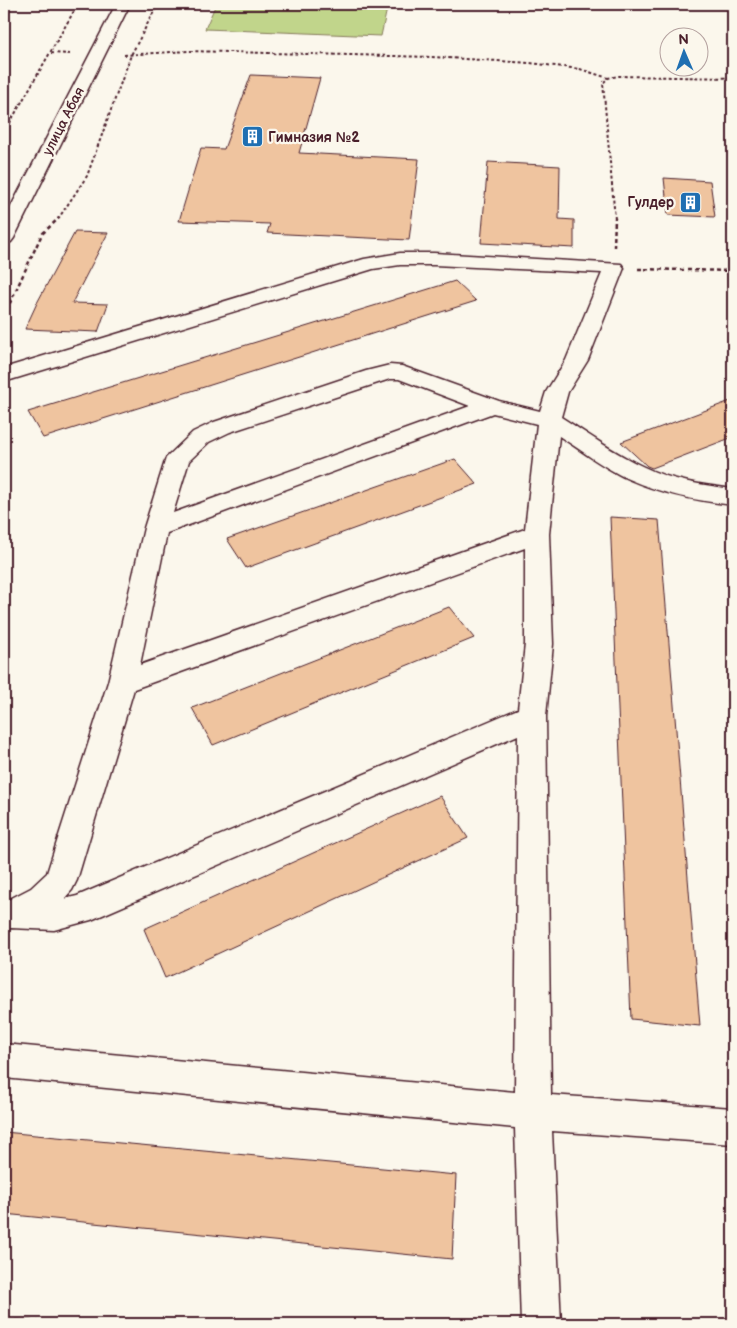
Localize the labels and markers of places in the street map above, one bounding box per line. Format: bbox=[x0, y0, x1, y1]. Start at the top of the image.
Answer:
building icon: Гимназия №2 bbox=[240, 125, 264, 149]
place label: Гимназия №2 bbox=[268, 129, 360, 146]
building icon: Гулдер bbox=[678, 190, 702, 214]
place label: Гулдер bbox=[627, 194, 675, 211]

